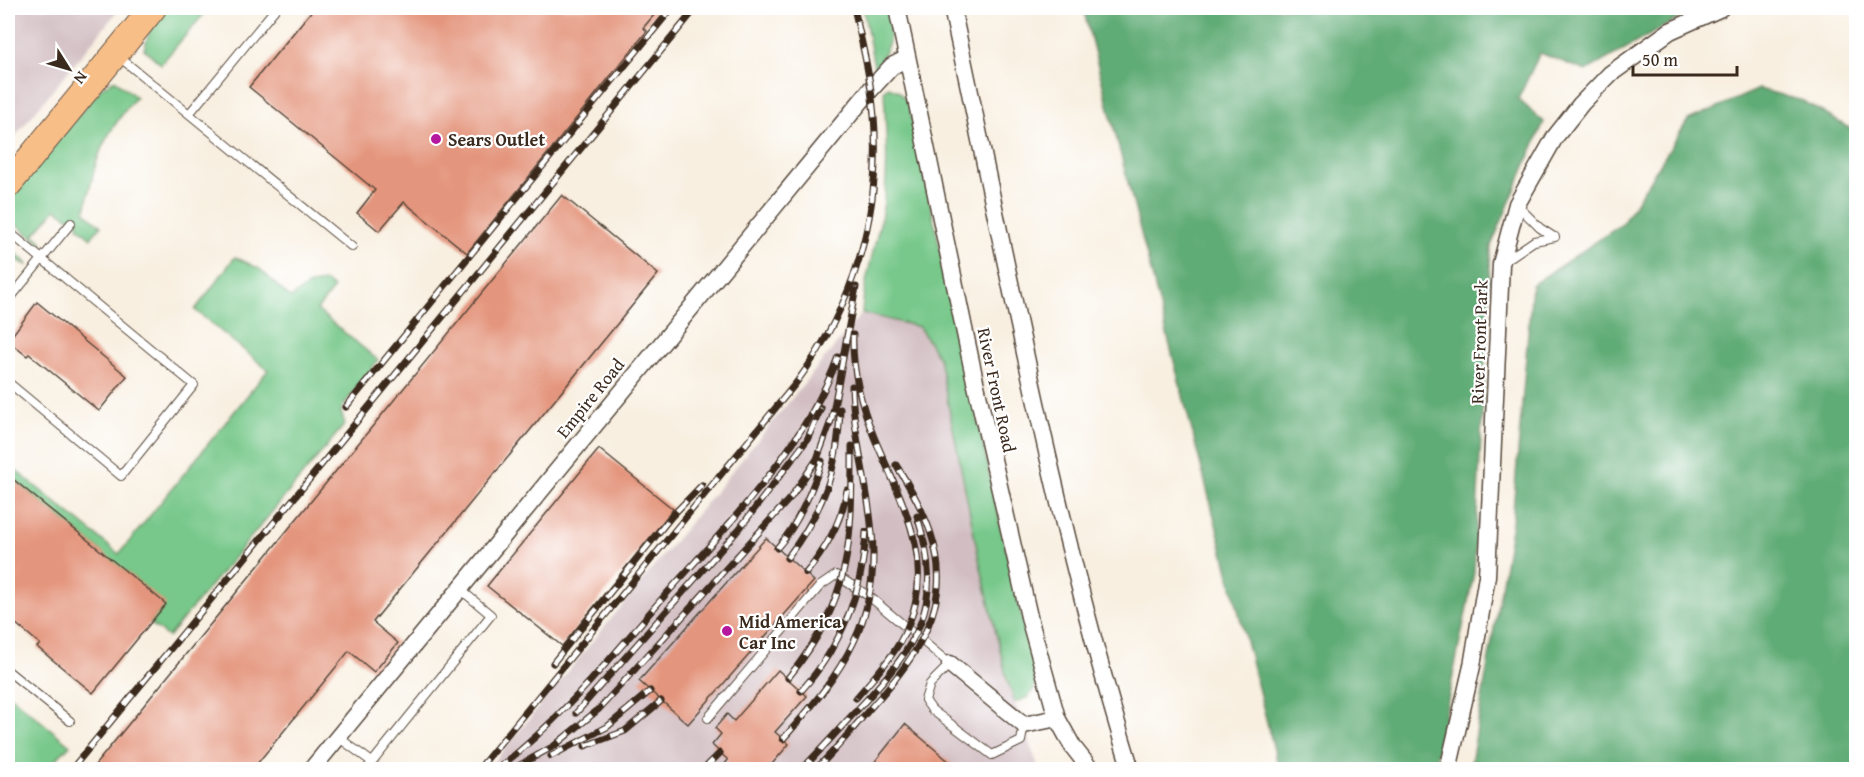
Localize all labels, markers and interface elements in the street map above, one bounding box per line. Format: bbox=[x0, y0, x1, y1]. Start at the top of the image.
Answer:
north arrow bbox=[39, 39, 99, 99]
scale bar bbox=[1633, 39, 1736, 77]
text: 50 m bbox=[1642, 46, 1678, 73]
text: N bbox=[68, 67, 94, 90]
place label: Sears Outlet bbox=[448, 126, 545, 153]
marker: Sears Outlet bbox=[429, 132, 443, 146]
street label: River Front Park bbox=[1463, 279, 1495, 404]
street label: River Front Road bbox=[971, 325, 1023, 455]
street label: Empire Road bbox=[549, 352, 631, 444]
place label: Mid America Car Inc bbox=[739, 608, 842, 656]
marker: Mid America Car Inc bbox=[720, 624, 734, 638]

